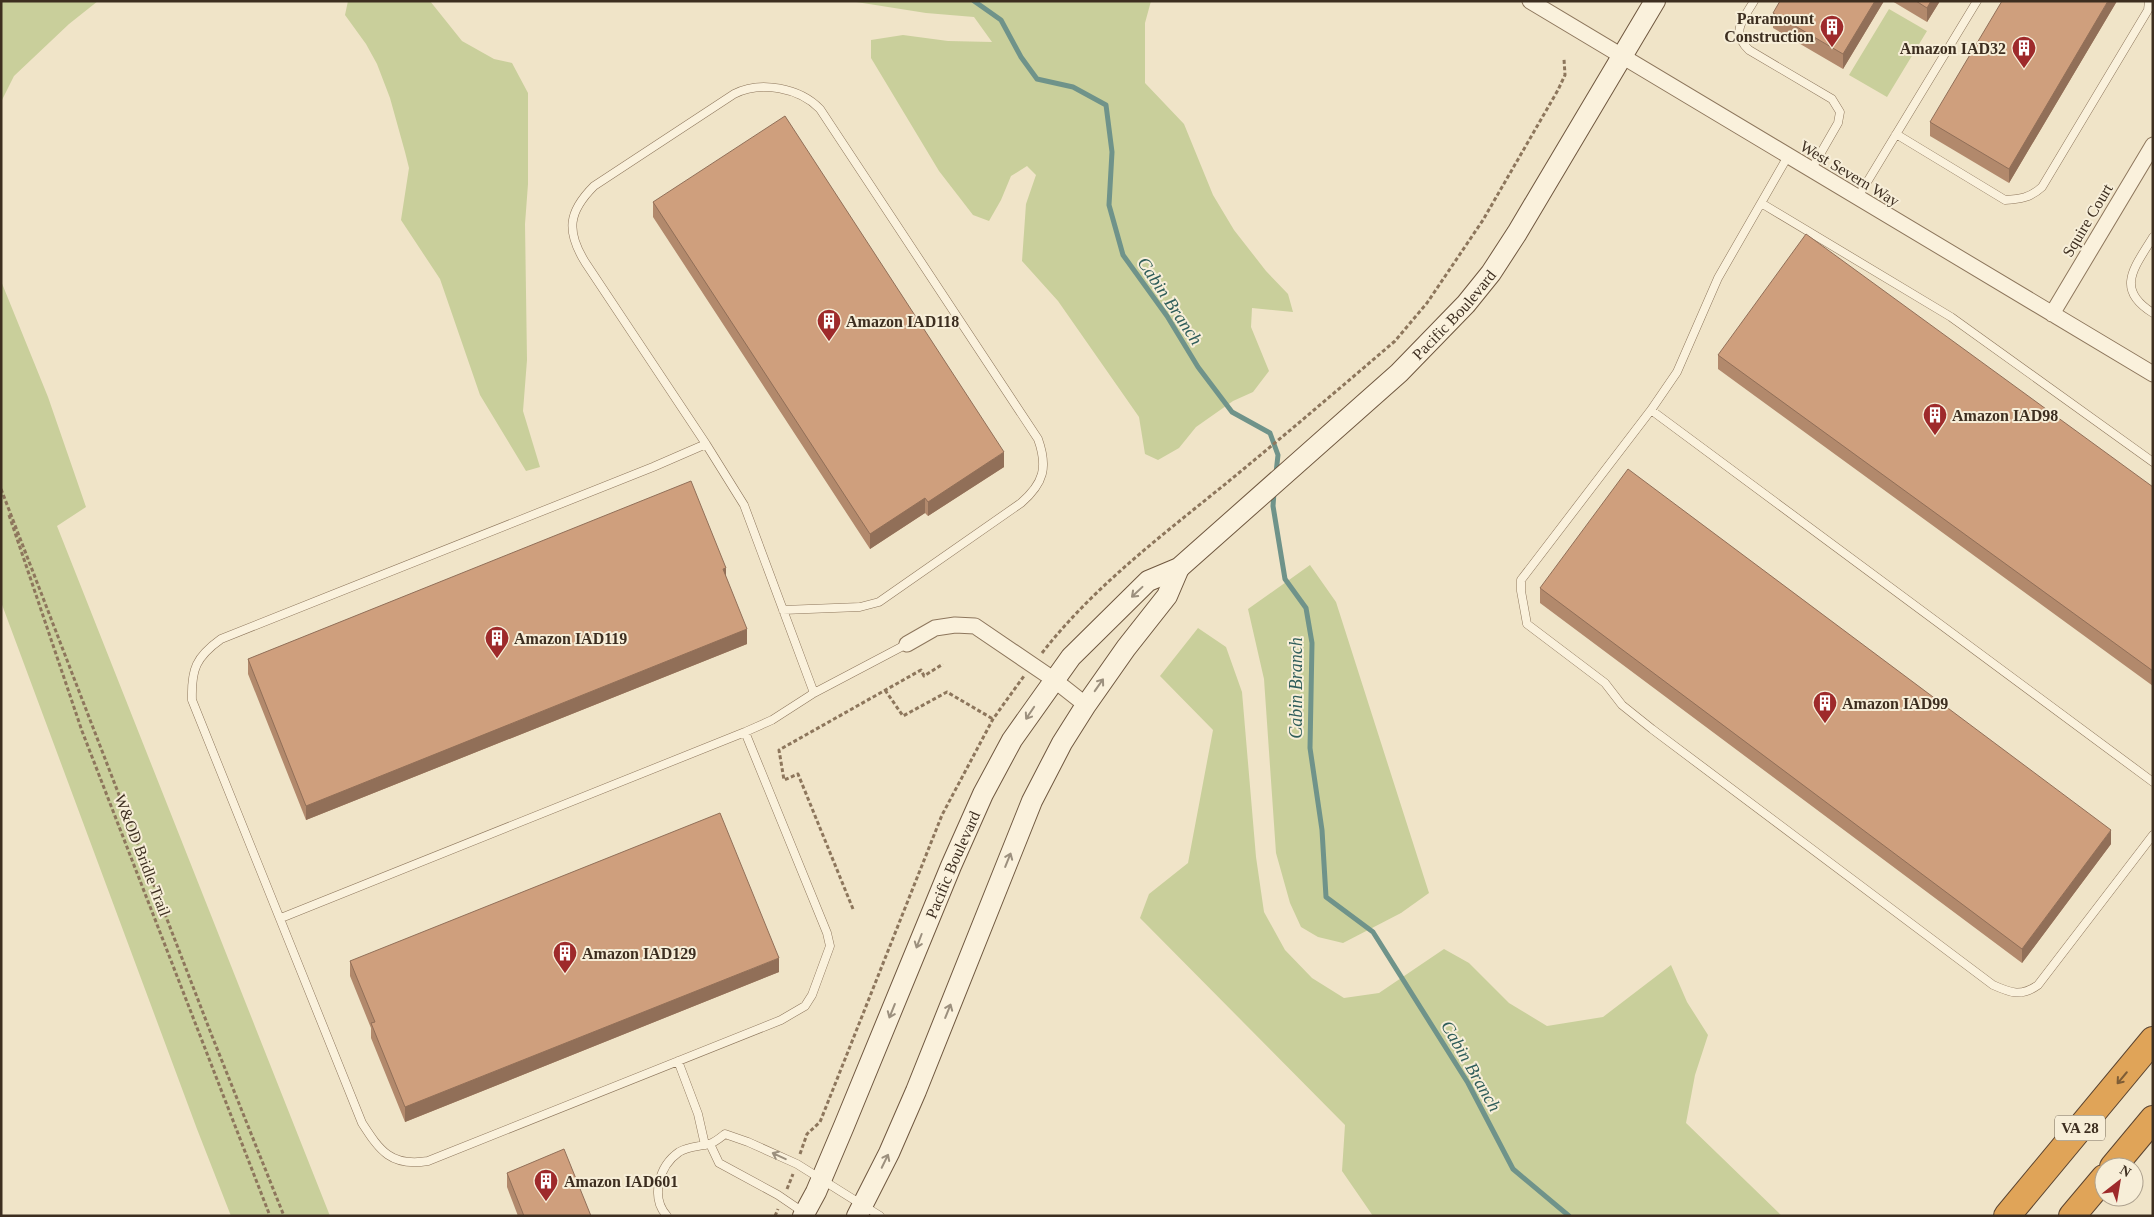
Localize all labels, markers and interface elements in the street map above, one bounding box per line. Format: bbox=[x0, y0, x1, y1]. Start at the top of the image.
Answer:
place label: Paramount Construction bbox=[1724, 10, 1815, 45]
building icon: Paramount Construction bbox=[1819, 14, 1845, 48]
building icon: Amazon IAD32 bbox=[2011, 35, 2037, 69]
place label: Amazon IAD32 bbox=[1900, 40, 2006, 57]
street label: West Severn Way bbox=[1797, 137, 1902, 211]
street label: Squire Court bbox=[2059, 180, 2117, 260]
water label: Cabin Branch bbox=[1133, 253, 1207, 349]
street label: Pacific Boulevard bbox=[1409, 267, 1499, 363]
building icon: Amazon IAD118 bbox=[816, 308, 842, 342]
place label: Amazon IAD118 bbox=[846, 313, 959, 330]
building icon: Amazon IAD98 bbox=[1922, 402, 1948, 436]
place label: Amazon IAD98 bbox=[1952, 407, 2058, 424]
one-way arrow bbox=[1131, 586, 1144, 598]
building icon: Amazon IAD119 bbox=[484, 625, 510, 659]
place label: Amazon IAD119 bbox=[514, 630, 627, 647]
water label: Cabin Branch bbox=[1286, 637, 1306, 739]
one-way arrow bbox=[1094, 678, 1104, 692]
building icon: Amazon IAD99 bbox=[1812, 690, 1838, 724]
place label: Amazon IAD99 bbox=[1842, 695, 1948, 712]
one-way arrow bbox=[1025, 706, 1035, 720]
street label: W&OD Bridle Trail bbox=[112, 792, 174, 919]
street label: Pacific Boulevard bbox=[922, 808, 983, 921]
one-way arrow bbox=[1004, 853, 1013, 868]
one-way arrow bbox=[914, 933, 924, 948]
building icon: Amazon IAD129 bbox=[552, 940, 578, 974]
place label: Amazon IAD129 bbox=[582, 945, 696, 962]
one-way arrow bbox=[886, 1003, 896, 1018]
one-way arrow bbox=[944, 1004, 953, 1019]
water label: Cabin Branch bbox=[1437, 1017, 1505, 1115]
one-way arrow bbox=[2116, 1071, 2127, 1084]
road number: VA 28 bbox=[2055, 1116, 2105, 1140]
one-way arrow bbox=[772, 1150, 787, 1160]
one-way arrow bbox=[881, 1154, 891, 1169]
north arrow bbox=[2094, 1157, 2144, 1207]
text: N bbox=[2117, 1162, 2134, 1180]
building icon: Amazon IAD601 bbox=[533, 1168, 559, 1202]
place label: Amazon IAD601 bbox=[564, 1173, 678, 1190]

